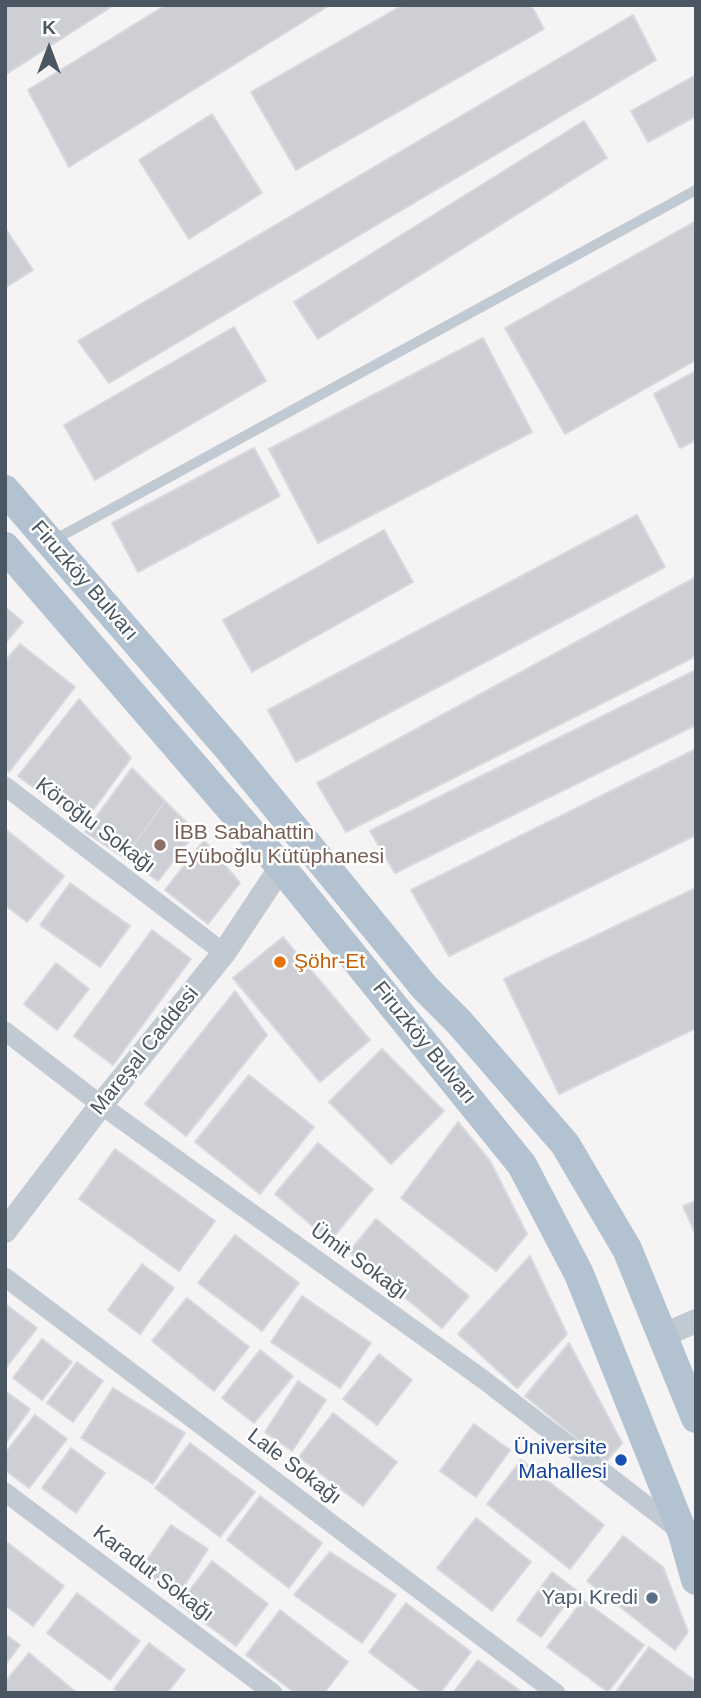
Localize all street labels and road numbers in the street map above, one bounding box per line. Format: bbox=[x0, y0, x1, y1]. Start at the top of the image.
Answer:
street label: Firuzköy Bulvarı bbox=[25, 516, 143, 646]
street label: Köroğlu Sokağı bbox=[30, 773, 160, 879]
street label: Firuzköy Bulvarı bbox=[367, 977, 481, 1109]
street label: Mareşal Caddesi bbox=[86, 982, 204, 1120]
street label: Ümit Sokağı bbox=[305, 1218, 413, 1306]
street label: Lale Sokağı bbox=[242, 1424, 346, 1510]
street label: Karadut Sokağı bbox=[88, 1520, 218, 1628]

